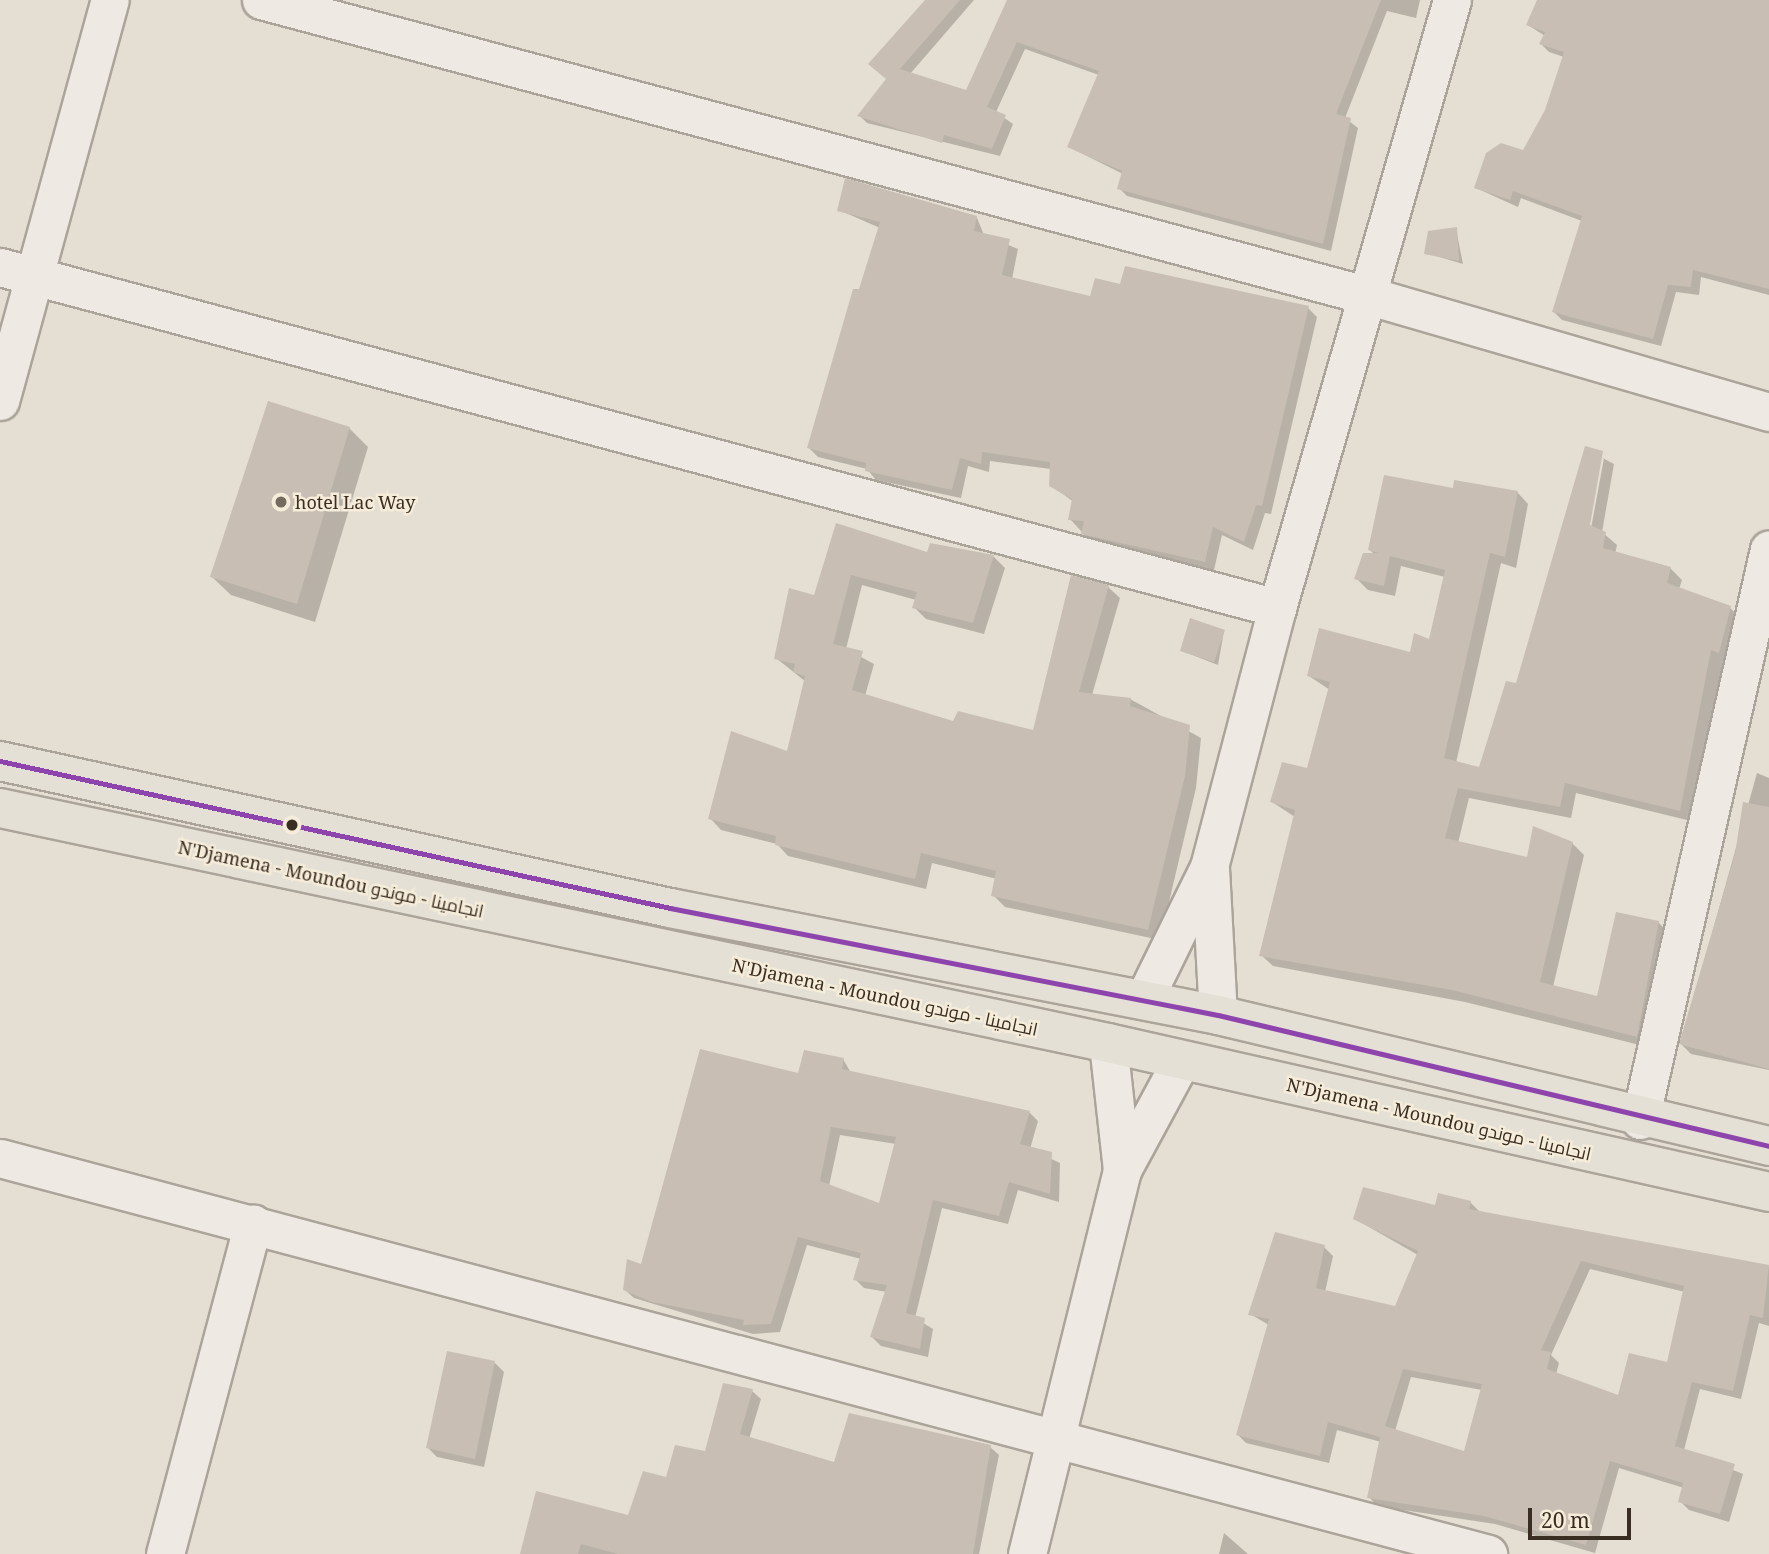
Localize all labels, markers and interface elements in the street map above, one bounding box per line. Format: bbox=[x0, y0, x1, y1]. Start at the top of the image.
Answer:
place label: hotel Lac Way bbox=[295, 491, 415, 513]
marker: hotel Lac Way bbox=[273, 494, 289, 510]
unlabelled marker bbox=[285, 818, 299, 832]
street label: N'Djamena - Moundou انجامينا - موندو bbox=[176, 836, 486, 922]
street label: N'Djamena - Moundou انجامينا - موندو bbox=[730, 954, 1040, 1040]
street label: N'Djamena - Moundou انجامينا - موندو bbox=[1285, 1073, 1593, 1165]
scale bar bbox=[1531, 1494, 1634, 1538]
text: 20 m bbox=[1541, 1506, 1590, 1534]

